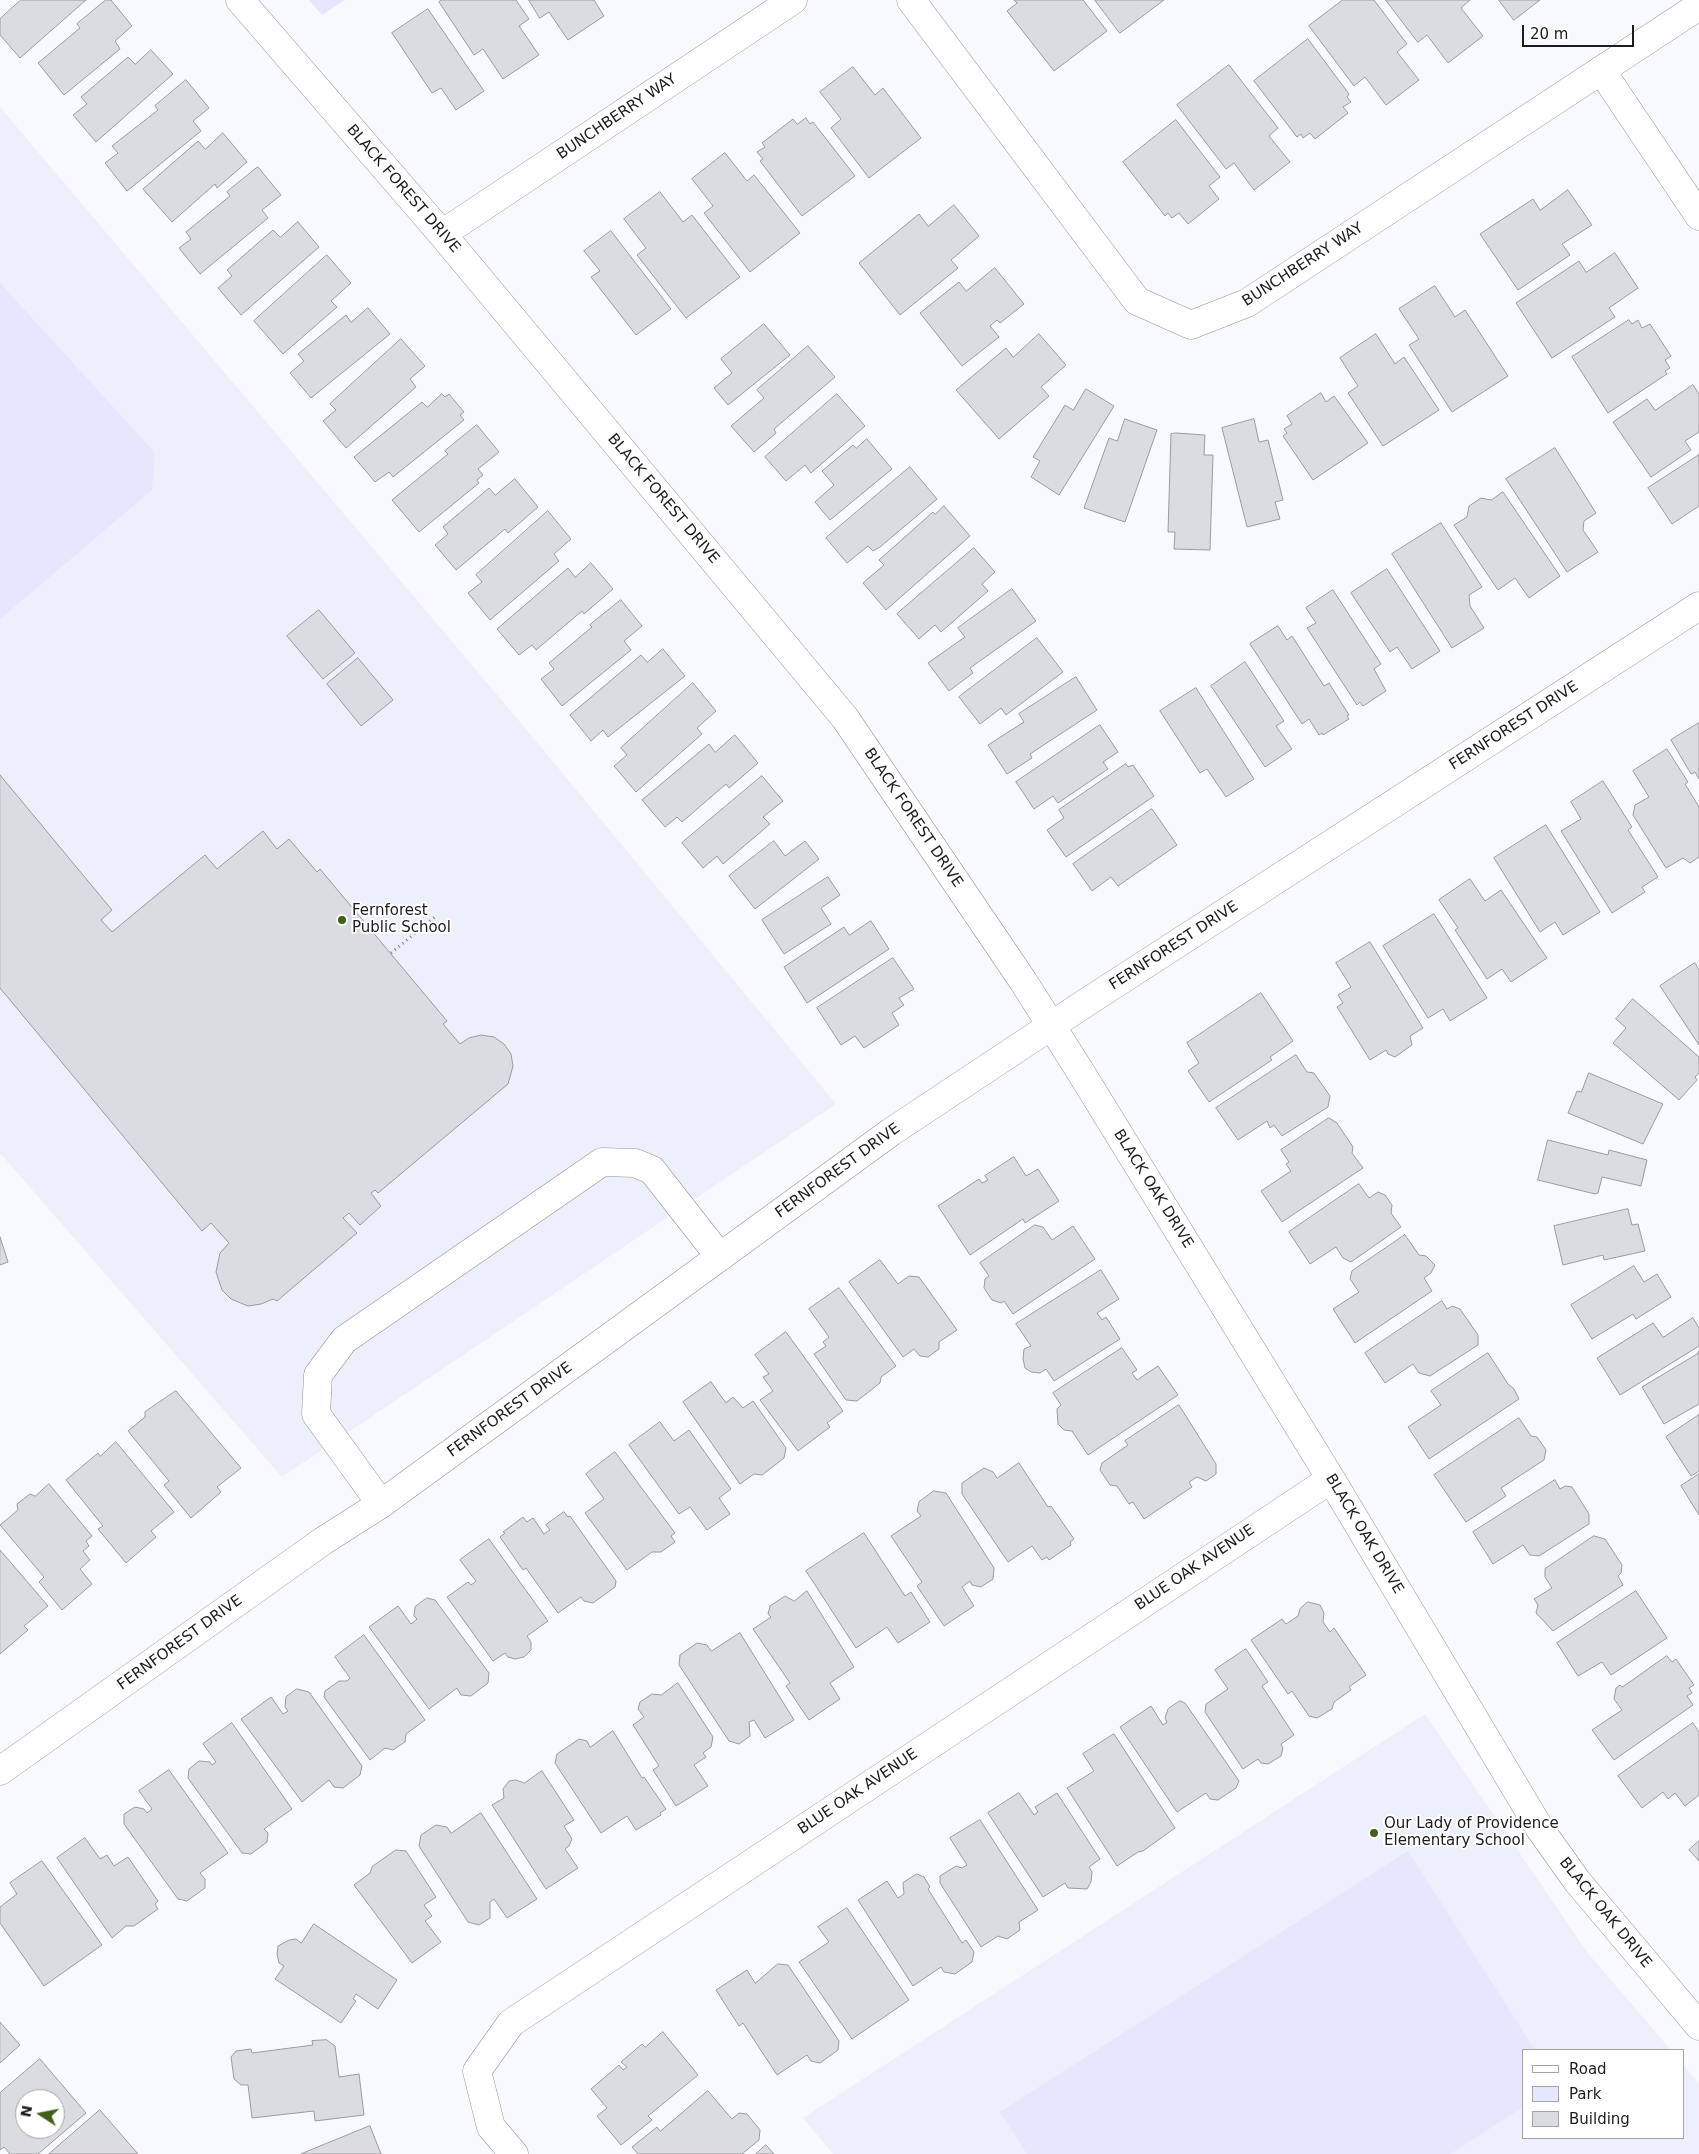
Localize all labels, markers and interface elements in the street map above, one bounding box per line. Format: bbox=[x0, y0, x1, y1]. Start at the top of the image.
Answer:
scale bar bbox=[1524, 15, 1636, 47]
text: 20 m bbox=[1530, 25, 1568, 43]
street label: BUNCHBERRY WAY bbox=[554, 70, 680, 164]
street label: BLACK FOREST DRIVE bbox=[342, 121, 464, 257]
street label: BUNCHBERRY WAY bbox=[1239, 219, 1367, 311]
street label: BLACK FOREST DRIVE bbox=[603, 430, 723, 568]
street label: FERNFOREST DRIVE bbox=[1446, 678, 1582, 774]
street label: BLACK FOREST DRIVE bbox=[860, 745, 966, 891]
street label: FERNFOREST DRIVE bbox=[1106, 898, 1242, 994]
place label: Fernforest Public School bbox=[352, 902, 451, 937]
marker: Fernforest Public School bbox=[336, 914, 348, 926]
street label: FERNFOREST DRIVE bbox=[772, 1120, 904, 1222]
street label: BLACK OAK DRIVE bbox=[1109, 1126, 1197, 1252]
street label: FERNFOREST DRIVE bbox=[444, 1359, 576, 1461]
street label: BLACK OAK DRIVE bbox=[1321, 1471, 1407, 1597]
street label: BLUE OAK AVENUE bbox=[1132, 1521, 1258, 1615]
street label: FERNFOREST DRIVE bbox=[114, 1592, 246, 1694]
street label: BLUE OAK AVENUE bbox=[795, 1745, 921, 1839]
place label: Our Lady of Providence Elementary School bbox=[1384, 1815, 1559, 1850]
marker: Our Lady of Providence Elementary School bbox=[1368, 1827, 1380, 1839]
street label: BLACK OAK DRIVE bbox=[1555, 1854, 1655, 1972]
legend bbox=[1522, 2049, 1684, 2139]
text: Road bbox=[1569, 2060, 1607, 2078]
text: Park bbox=[1569, 2085, 1601, 2103]
north arrow bbox=[15, 2089, 65, 2139]
text: N bbox=[17, 2104, 35, 2119]
text: Building bbox=[1569, 2110, 1630, 2128]

